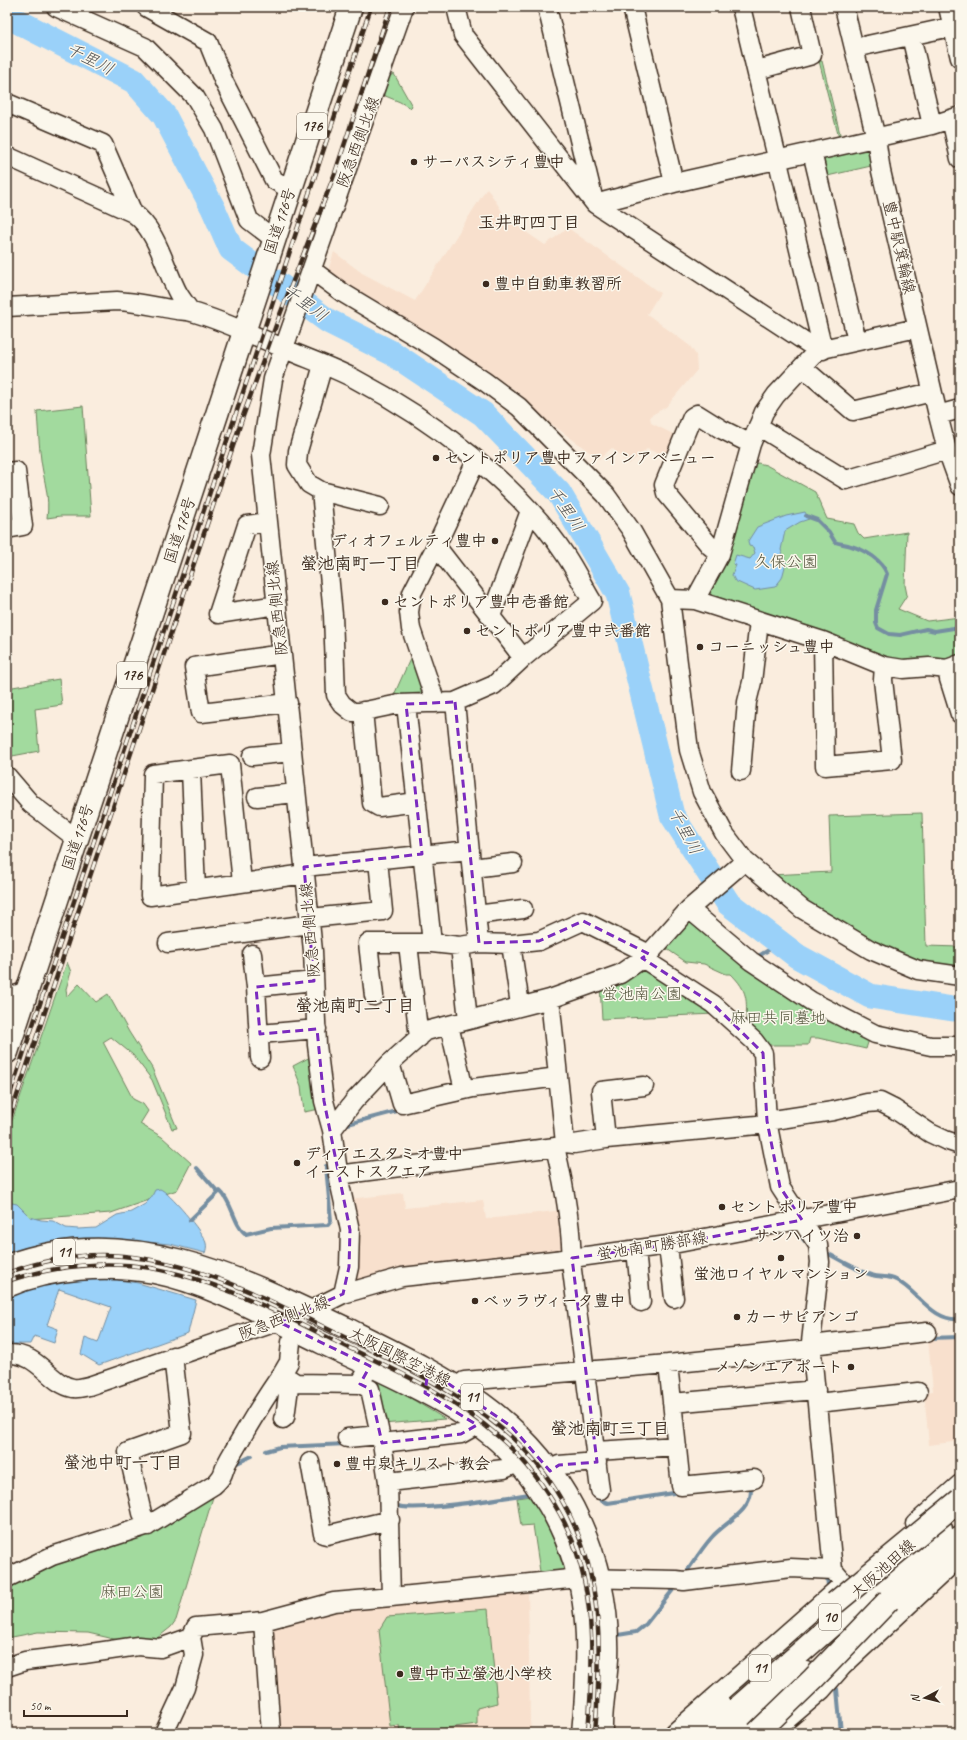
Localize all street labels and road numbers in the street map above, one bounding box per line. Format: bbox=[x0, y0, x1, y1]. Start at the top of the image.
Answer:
street label: 阪急西側北線 bbox=[332, 93, 384, 191]
road number: 176 bbox=[297, 113, 327, 139]
street label: 国道176号 bbox=[260, 185, 300, 257]
street label: 豊中駅箕輪線 bbox=[878, 198, 920, 296]
street label: 国道176号 bbox=[160, 494, 200, 566]
street label: 阪急西側北線 bbox=[262, 559, 292, 657]
road number: 176 bbox=[117, 662, 147, 688]
street label: 国道176号 bbox=[58, 801, 98, 873]
street label: 阪急西側北線 bbox=[296, 881, 324, 979]
street label: 蛍池南町勝部線 bbox=[595, 1227, 709, 1265]
road number: 11 bbox=[53, 1239, 75, 1265]
street label: 阪急西側北線 bbox=[236, 1291, 332, 1345]
street label: 大阪国際空港線 bbox=[346, 1323, 454, 1391]
road number: 11 bbox=[461, 1384, 483, 1410]
street label: 大阪池田線 bbox=[847, 1535, 919, 1603]
road number: 10 bbox=[819, 1604, 841, 1630]
road number: 11 bbox=[749, 1655, 771, 1681]

